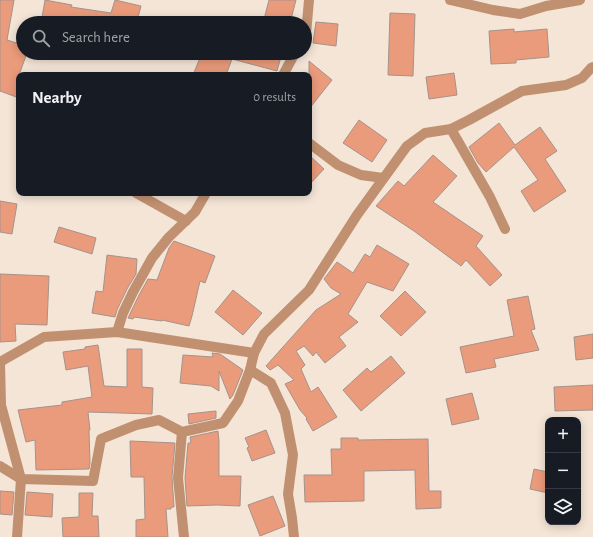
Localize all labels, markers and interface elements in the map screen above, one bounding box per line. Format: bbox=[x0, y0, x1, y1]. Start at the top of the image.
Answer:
search box bbox=[16, 16, 312, 60]
icon: search bbox=[30, 27, 52, 49]
text: Search here bbox=[62, 30, 130, 45]
text: Nearby bbox=[32, 89, 82, 106]
text: 0 results bbox=[253, 91, 296, 104]
map controls bbox=[545, 417, 581, 525]
button: + bbox=[545, 417, 581, 453]
button: − bbox=[545, 453, 581, 489]
button: layers bbox=[545, 489, 581, 525]

